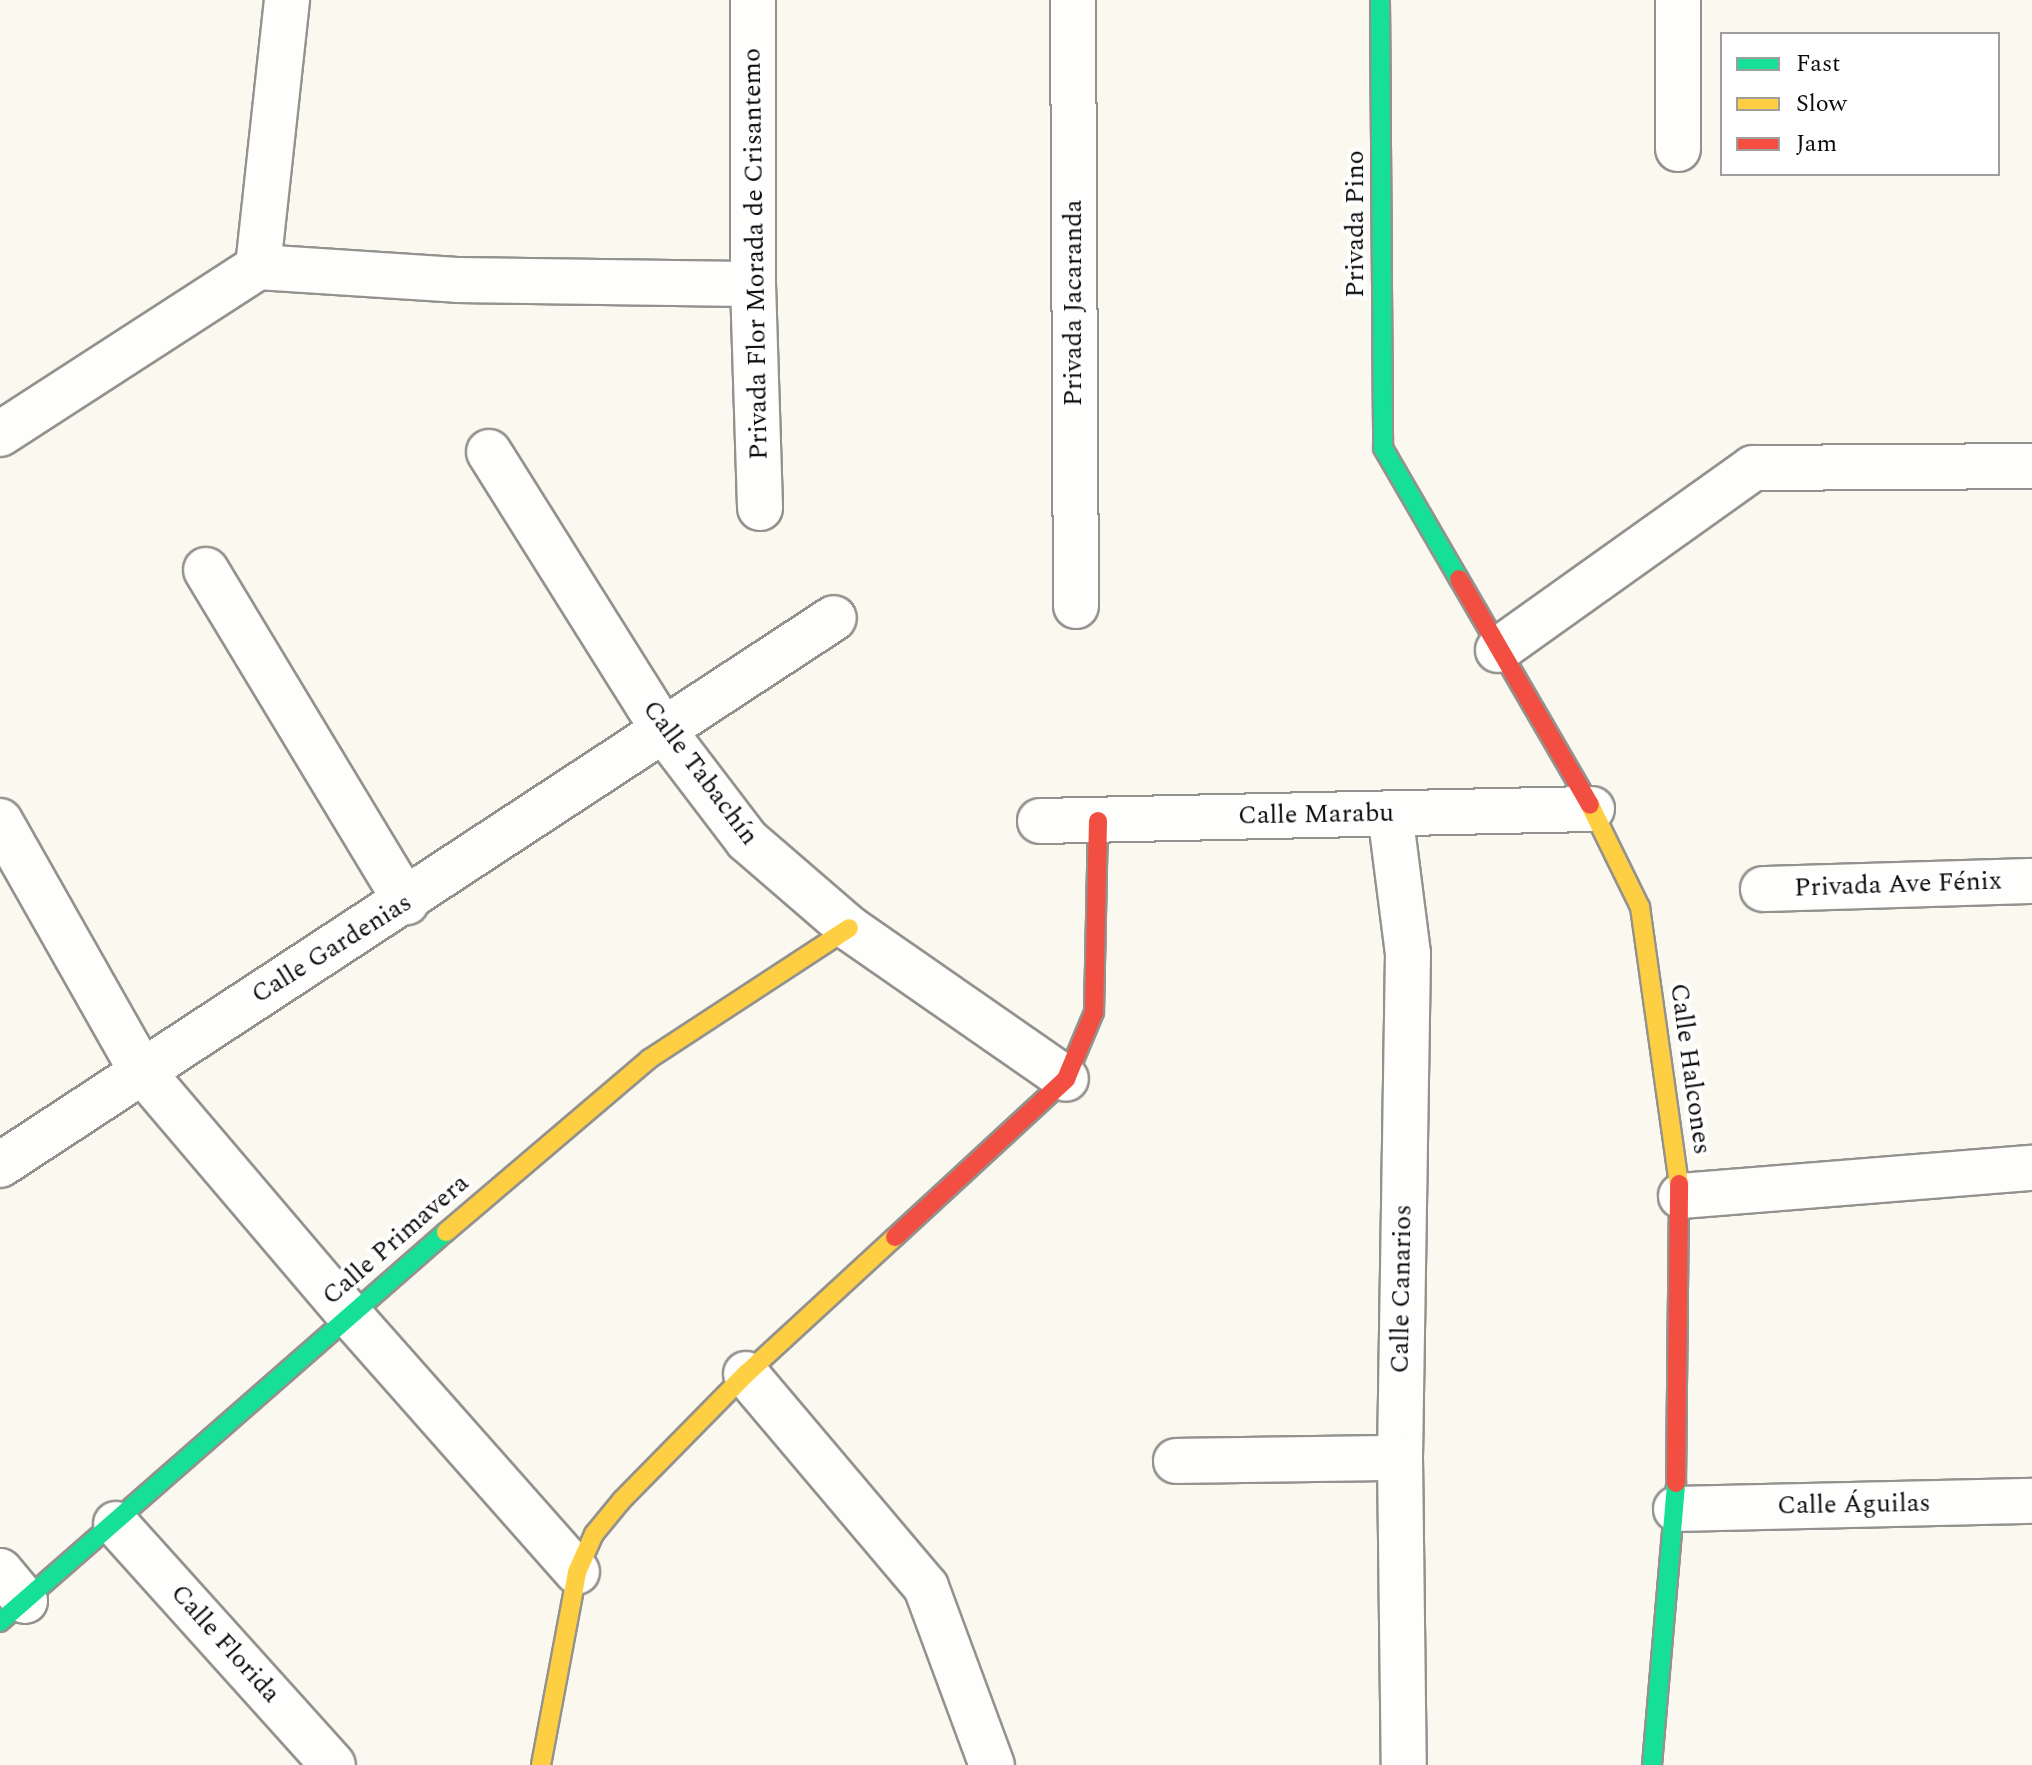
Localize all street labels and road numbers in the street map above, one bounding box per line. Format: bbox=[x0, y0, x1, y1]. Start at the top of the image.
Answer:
street label: Privada Flor Morada de Crisantemo bbox=[737, 48, 775, 460]
street label: Privada Pino bbox=[1340, 150, 1372, 298]
street label: Privada Jacaranda bbox=[1058, 200, 1090, 406]
street label: Calle Tabachín bbox=[635, 695, 765, 851]
street label: Calle Marabu bbox=[1238, 798, 1394, 832]
street label: Privada Ave Fénix bbox=[1794, 866, 2002, 904]
street label: Calle Gardenias bbox=[246, 887, 418, 1011]
street label: Calle Halcones bbox=[1663, 981, 1717, 1157]
street label: Calle Primavera bbox=[316, 1168, 476, 1312]
street label: Calle Canarios bbox=[1385, 1204, 1419, 1374]
street label: Calle Águilas bbox=[1777, 1488, 1931, 1522]
street label: Calle Florida bbox=[164, 1578, 286, 1710]

